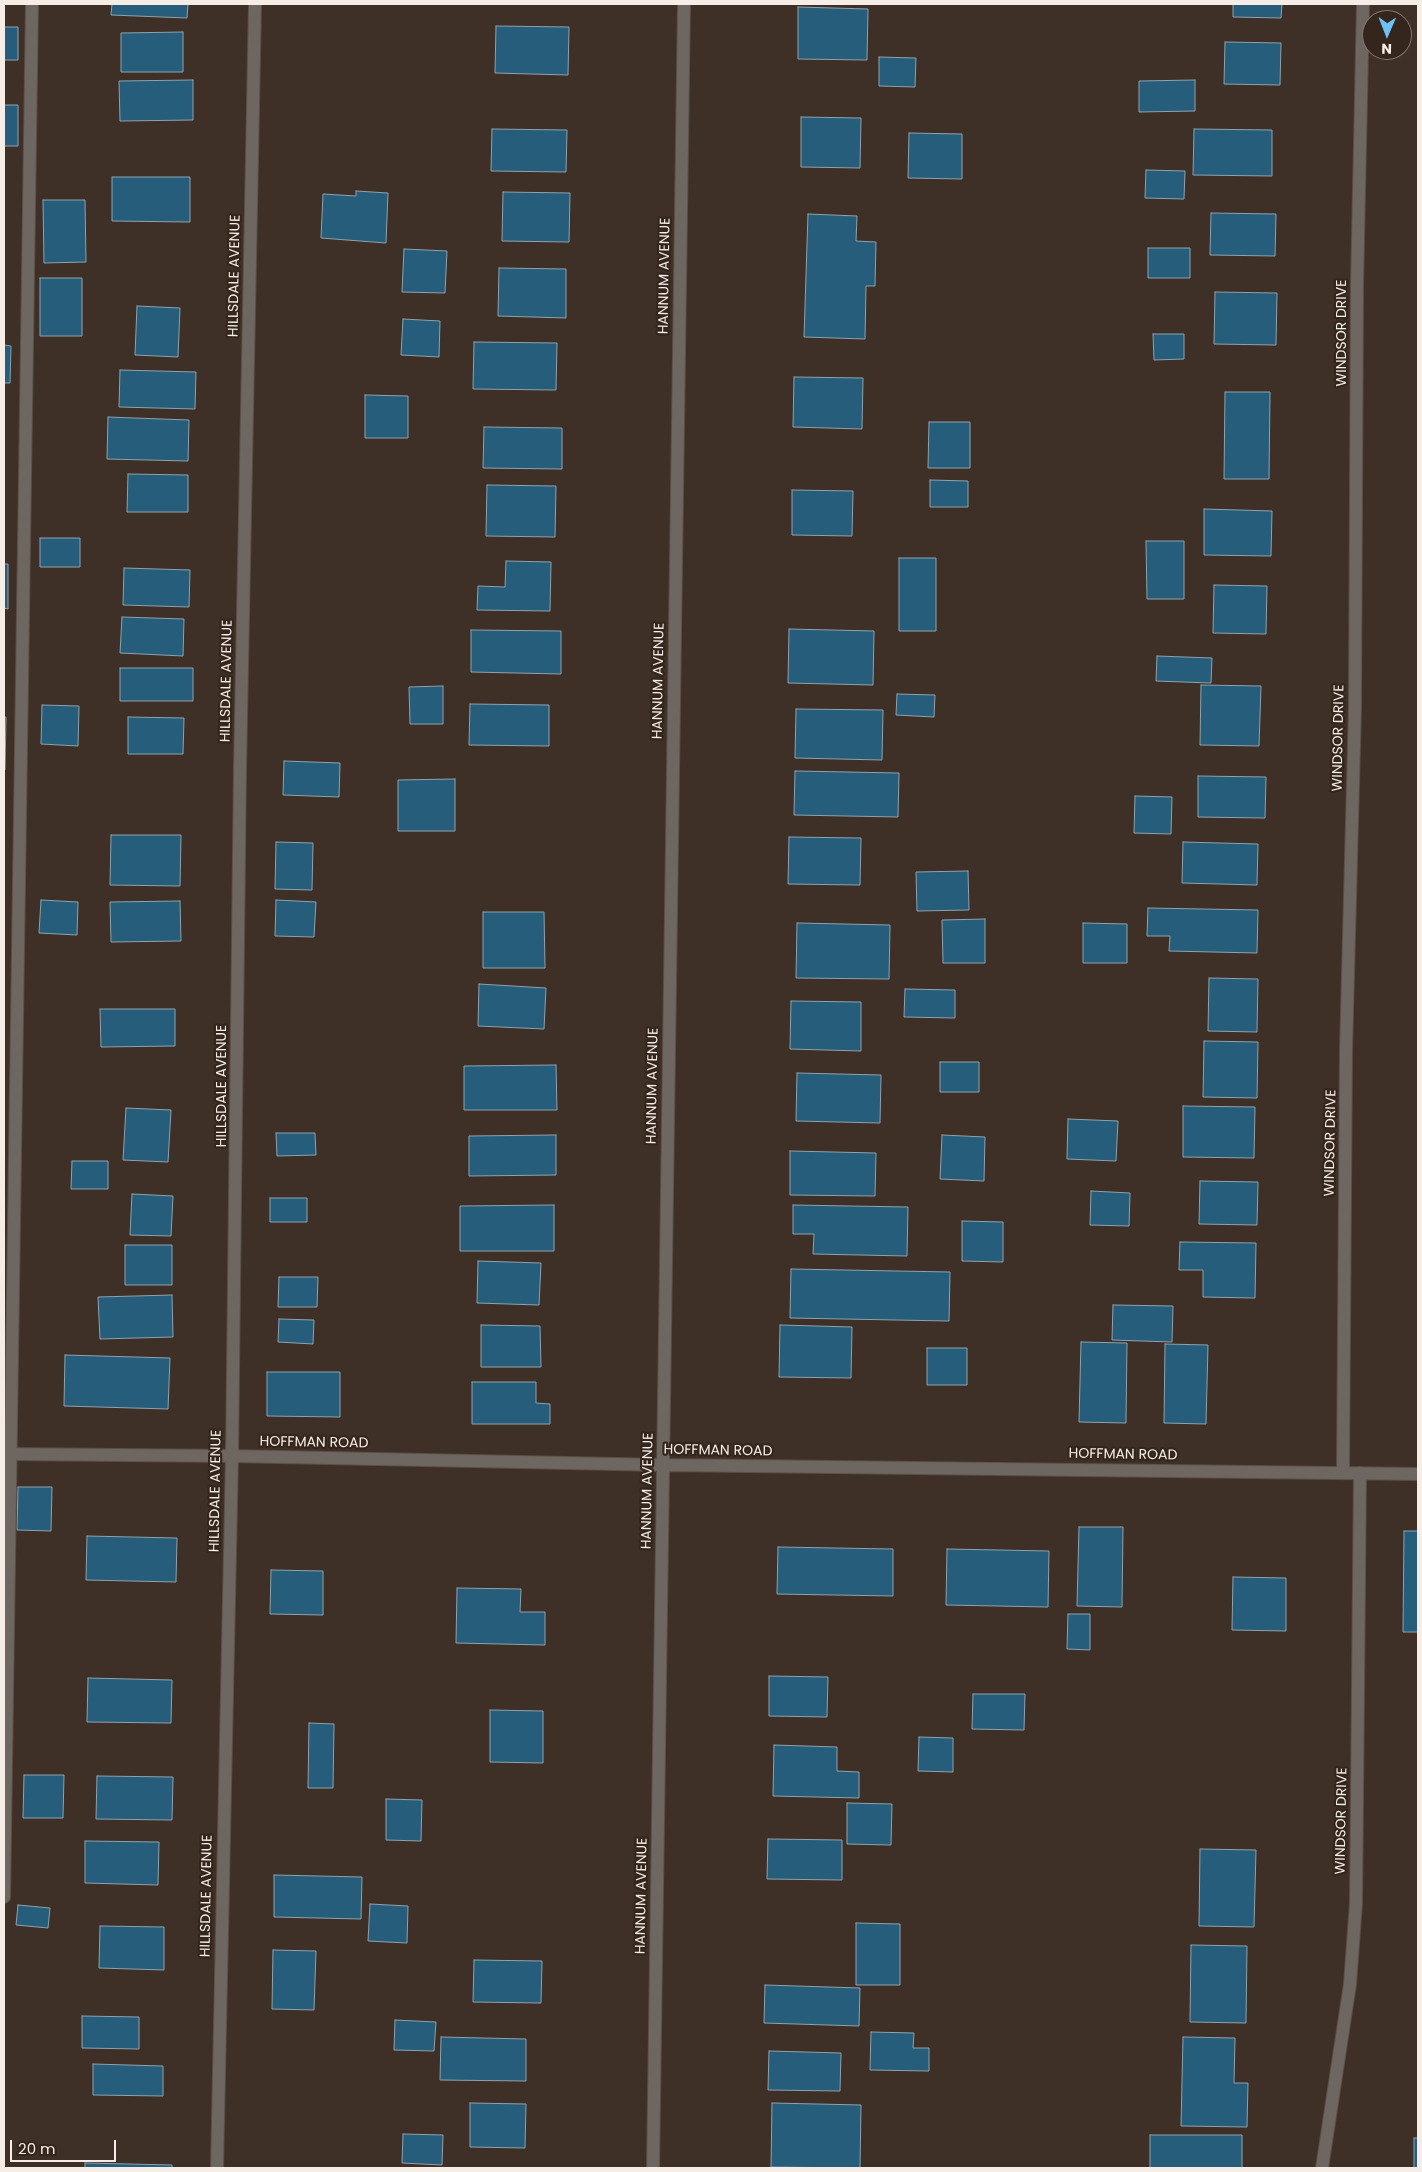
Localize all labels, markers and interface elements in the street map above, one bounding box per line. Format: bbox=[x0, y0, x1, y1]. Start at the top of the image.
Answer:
north arrow bbox=[1362, 10, 1412, 60]
text: N bbox=[1381, 39, 1392, 59]
street label: HILLSDALE AVENUE bbox=[226, 215, 244, 337]
street label: HANNUM AVENUE bbox=[656, 218, 674, 334]
street label: WINDSOR DRIVE bbox=[1334, 280, 1350, 386]
street label: HILLSDALE AVENUE bbox=[218, 620, 236, 742]
street label: HANNUM AVENUE bbox=[650, 623, 668, 739]
street label: WINDSOR DRIVE bbox=[1330, 684, 1348, 792]
street label: HILLSDALE AVENUE bbox=[214, 1025, 230, 1147]
street label: HANNUM AVENUE bbox=[644, 1028, 662, 1144]
street label: WINDSOR DRIVE bbox=[1322, 1089, 1340, 1197]
street label: HILLSDALE AVENUE bbox=[207, 1430, 225, 1552]
street label: HANNUM AVENUE bbox=[639, 1433, 657, 1549]
street label: HOFFMAN ROAD bbox=[259, 1434, 369, 1452]
street label: HOFFMAN ROAD bbox=[663, 1442, 773, 1460]
street label: HOFFMAN ROAD bbox=[1068, 1446, 1178, 1464]
street label: WINDSOR DRIVE bbox=[1333, 1767, 1351, 1875]
street label: HILLSDALE AVENUE bbox=[198, 1835, 216, 1957]
street label: HANNUM AVENUE bbox=[633, 1838, 651, 1954]
scale bar bbox=[12, 2130, 119, 2162]
text: 20 m bbox=[18, 2138, 56, 2159]

